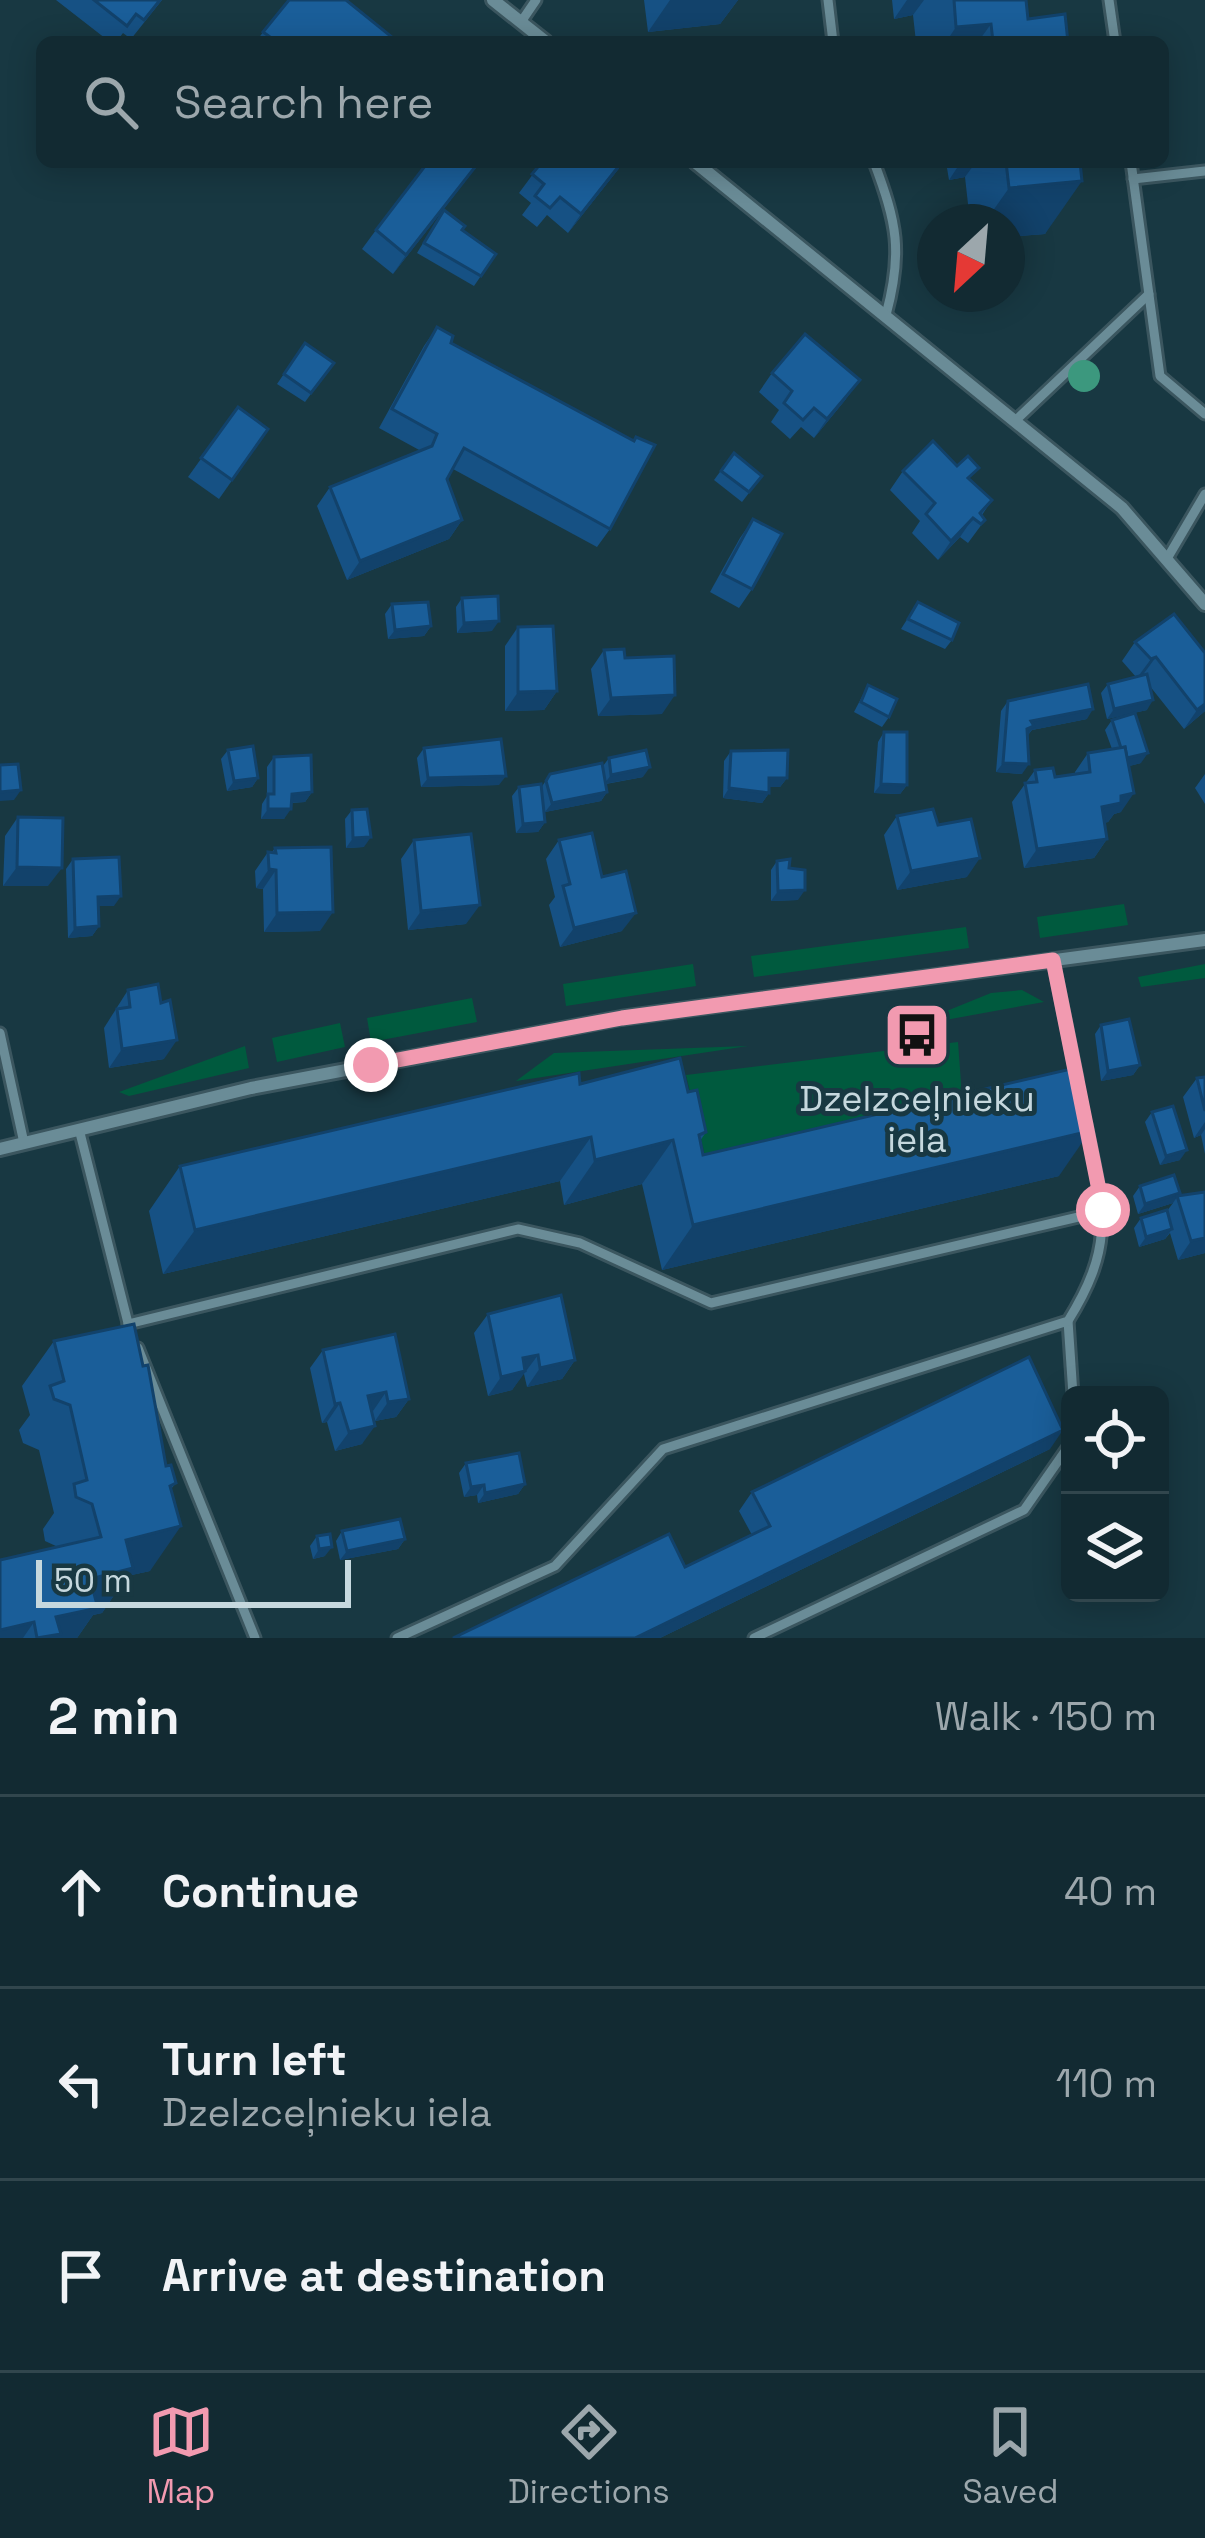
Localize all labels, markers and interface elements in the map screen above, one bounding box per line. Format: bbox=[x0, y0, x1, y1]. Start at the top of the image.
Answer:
search box bbox=[36, 36, 1169, 168]
icon: search bbox=[78, 69, 144, 135]
text: Search here bbox=[174, 74, 433, 131]
north arrow bbox=[917, 204, 1025, 312]
bus stop icon: Dzelzceļnieku iela bbox=[882, 1000, 952, 1070]
route end bbox=[344, 1038, 398, 1092]
place label: Dzelzceļnieku iela bbox=[799, 1076, 1035, 1163]
route start bbox=[1076, 1183, 1130, 1237]
map controls bbox=[1061, 1386, 1169, 1602]
button: locate bbox=[1061, 1386, 1169, 1494]
button: layers bbox=[1061, 1494, 1169, 1602]
scale bar bbox=[36, 1554, 351, 1607]
text: 50 m bbox=[54, 1560, 132, 1602]
text: 2 min bbox=[48, 1684, 180, 1749]
text: Walk · 150 m bbox=[935, 1692, 1157, 1741]
icon: ahead bbox=[48, 1859, 114, 1925]
text: Continue bbox=[162, 1863, 359, 1920]
text: 40 m bbox=[1064, 1867, 1157, 1916]
text: Turn left bbox=[162, 2031, 347, 2088]
icon: left bbox=[48, 2051, 114, 2117]
text: 110 m bbox=[1056, 2059, 1157, 2108]
text: Dzelzceļnieku iela bbox=[162, 2088, 492, 2137]
icon: arrive bbox=[48, 2243, 114, 2309]
text: Arrive at destination bbox=[162, 2247, 606, 2304]
tab: Map bbox=[146, 2399, 215, 2513]
tab: Directions bbox=[508, 2399, 670, 2513]
tab: Saved bbox=[962, 2399, 1059, 2513]

